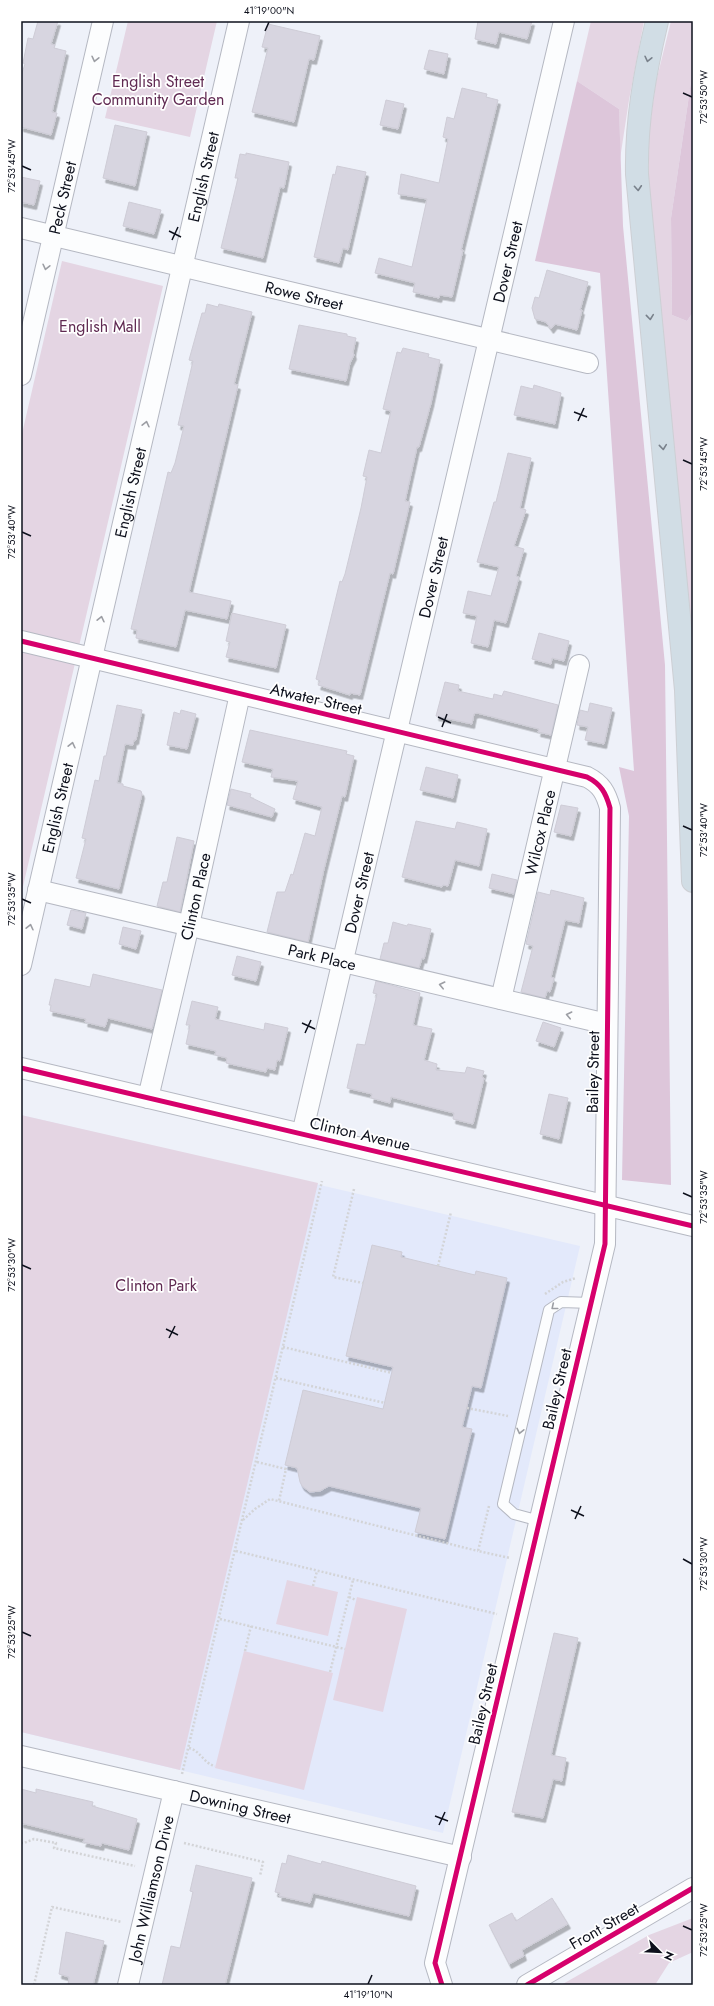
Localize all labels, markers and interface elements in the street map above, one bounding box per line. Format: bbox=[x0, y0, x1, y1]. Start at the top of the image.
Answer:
text: 41°19'00"N bbox=[244, 3, 294, 18]
one-way arrow bbox=[91, 56, 99, 62]
one-way arrow bbox=[645, 56, 653, 62]
park label: English Street Community Garden bbox=[92, 70, 224, 111]
text: 72°53'50"W bbox=[696, 70, 711, 124]
street label: English Street bbox=[181, 129, 225, 224]
text: 72°53'45"W bbox=[4, 139, 19, 193]
street label: Peck Street bbox=[42, 159, 82, 236]
one-way arrow bbox=[633, 185, 642, 191]
street label: Dover Street bbox=[487, 219, 528, 305]
one-way arrow bbox=[42, 264, 51, 271]
street label: Rowe Street bbox=[263, 275, 346, 316]
one-way arrow bbox=[646, 314, 655, 320]
park label: English Mall bbox=[59, 315, 141, 338]
one-way arrow bbox=[141, 421, 150, 428]
text: 72°53'45"W bbox=[696, 437, 711, 491]
one-way arrow bbox=[658, 444, 667, 450]
street label: English Street bbox=[109, 445, 152, 540]
text: 72°53'40"W bbox=[4, 505, 19, 559]
street label: Dover Street bbox=[412, 534, 454, 620]
one-way arrow bbox=[97, 616, 105, 622]
street label: Atwater Street bbox=[268, 677, 364, 721]
one-way arrow bbox=[67, 742, 75, 749]
street label: English Street bbox=[36, 761, 79, 856]
street label: Wilcox Place bbox=[519, 787, 561, 878]
text: 72°53'40"W bbox=[696, 803, 711, 857]
street label: Dover Street bbox=[338, 849, 380, 936]
street label: Clinton Place bbox=[174, 850, 216, 943]
text: 72°53'35"W bbox=[4, 872, 19, 926]
one-way arrow bbox=[25, 923, 33, 930]
street label: Park Place bbox=[286, 938, 359, 976]
one-way arrow bbox=[439, 982, 446, 990]
one-way arrow bbox=[566, 1011, 573, 1020]
street label: Bailey Street bbox=[581, 1030, 605, 1113]
street label: Clinton Avenue bbox=[307, 1111, 413, 1157]
text: 72°53'35"W bbox=[696, 1170, 711, 1224]
text: 72°53'30"W bbox=[4, 1238, 19, 1292]
park label: Clinton Park bbox=[115, 1274, 198, 1297]
one-way arrow bbox=[551, 1302, 559, 1309]
street label: Bailey Street bbox=[537, 1346, 578, 1432]
one-way arrow bbox=[517, 1428, 525, 1434]
text: 72°53'30"W bbox=[696, 1537, 711, 1591]
text: 72°53'25"W bbox=[4, 1605, 19, 1659]
street label: Bailey Street bbox=[463, 1661, 504, 1747]
street label: Downing Street bbox=[187, 1784, 293, 1829]
street label: John Williamson Drive bbox=[122, 1813, 179, 1966]
street label: Front Street bbox=[565, 1897, 643, 1955]
text: 72°53'25"W bbox=[696, 1903, 711, 1957]
north arrow bbox=[640, 1932, 680, 1972]
text: N bbox=[660, 1949, 678, 1963]
text: 41°19'10"N bbox=[343, 1987, 393, 2002]

